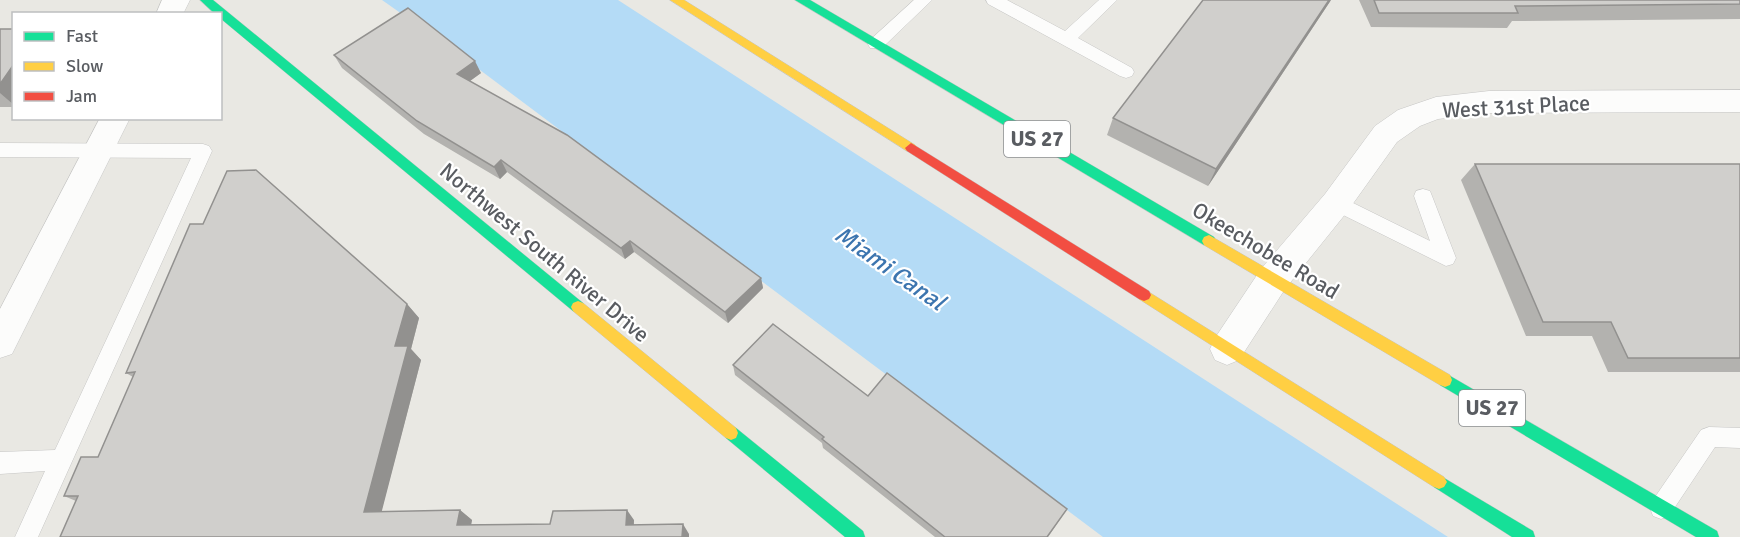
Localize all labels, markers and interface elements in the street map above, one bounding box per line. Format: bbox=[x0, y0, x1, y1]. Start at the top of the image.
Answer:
legend bbox=[12, 12, 222, 120]
text: Fast bbox=[66, 25, 98, 47]
text: Slow bbox=[66, 55, 103, 77]
text: Jam bbox=[66, 85, 97, 107]
street label: West 31st Place bbox=[1441, 89, 1591, 124]
road number: US 27 bbox=[1004, 121, 1070, 157]
street label: Northwest South River Drive bbox=[434, 157, 655, 348]
street label: Okeechobee Road bbox=[1187, 196, 1344, 305]
water label: Miami Canal bbox=[829, 219, 953, 318]
road number: US 27 bbox=[1459, 390, 1525, 426]

